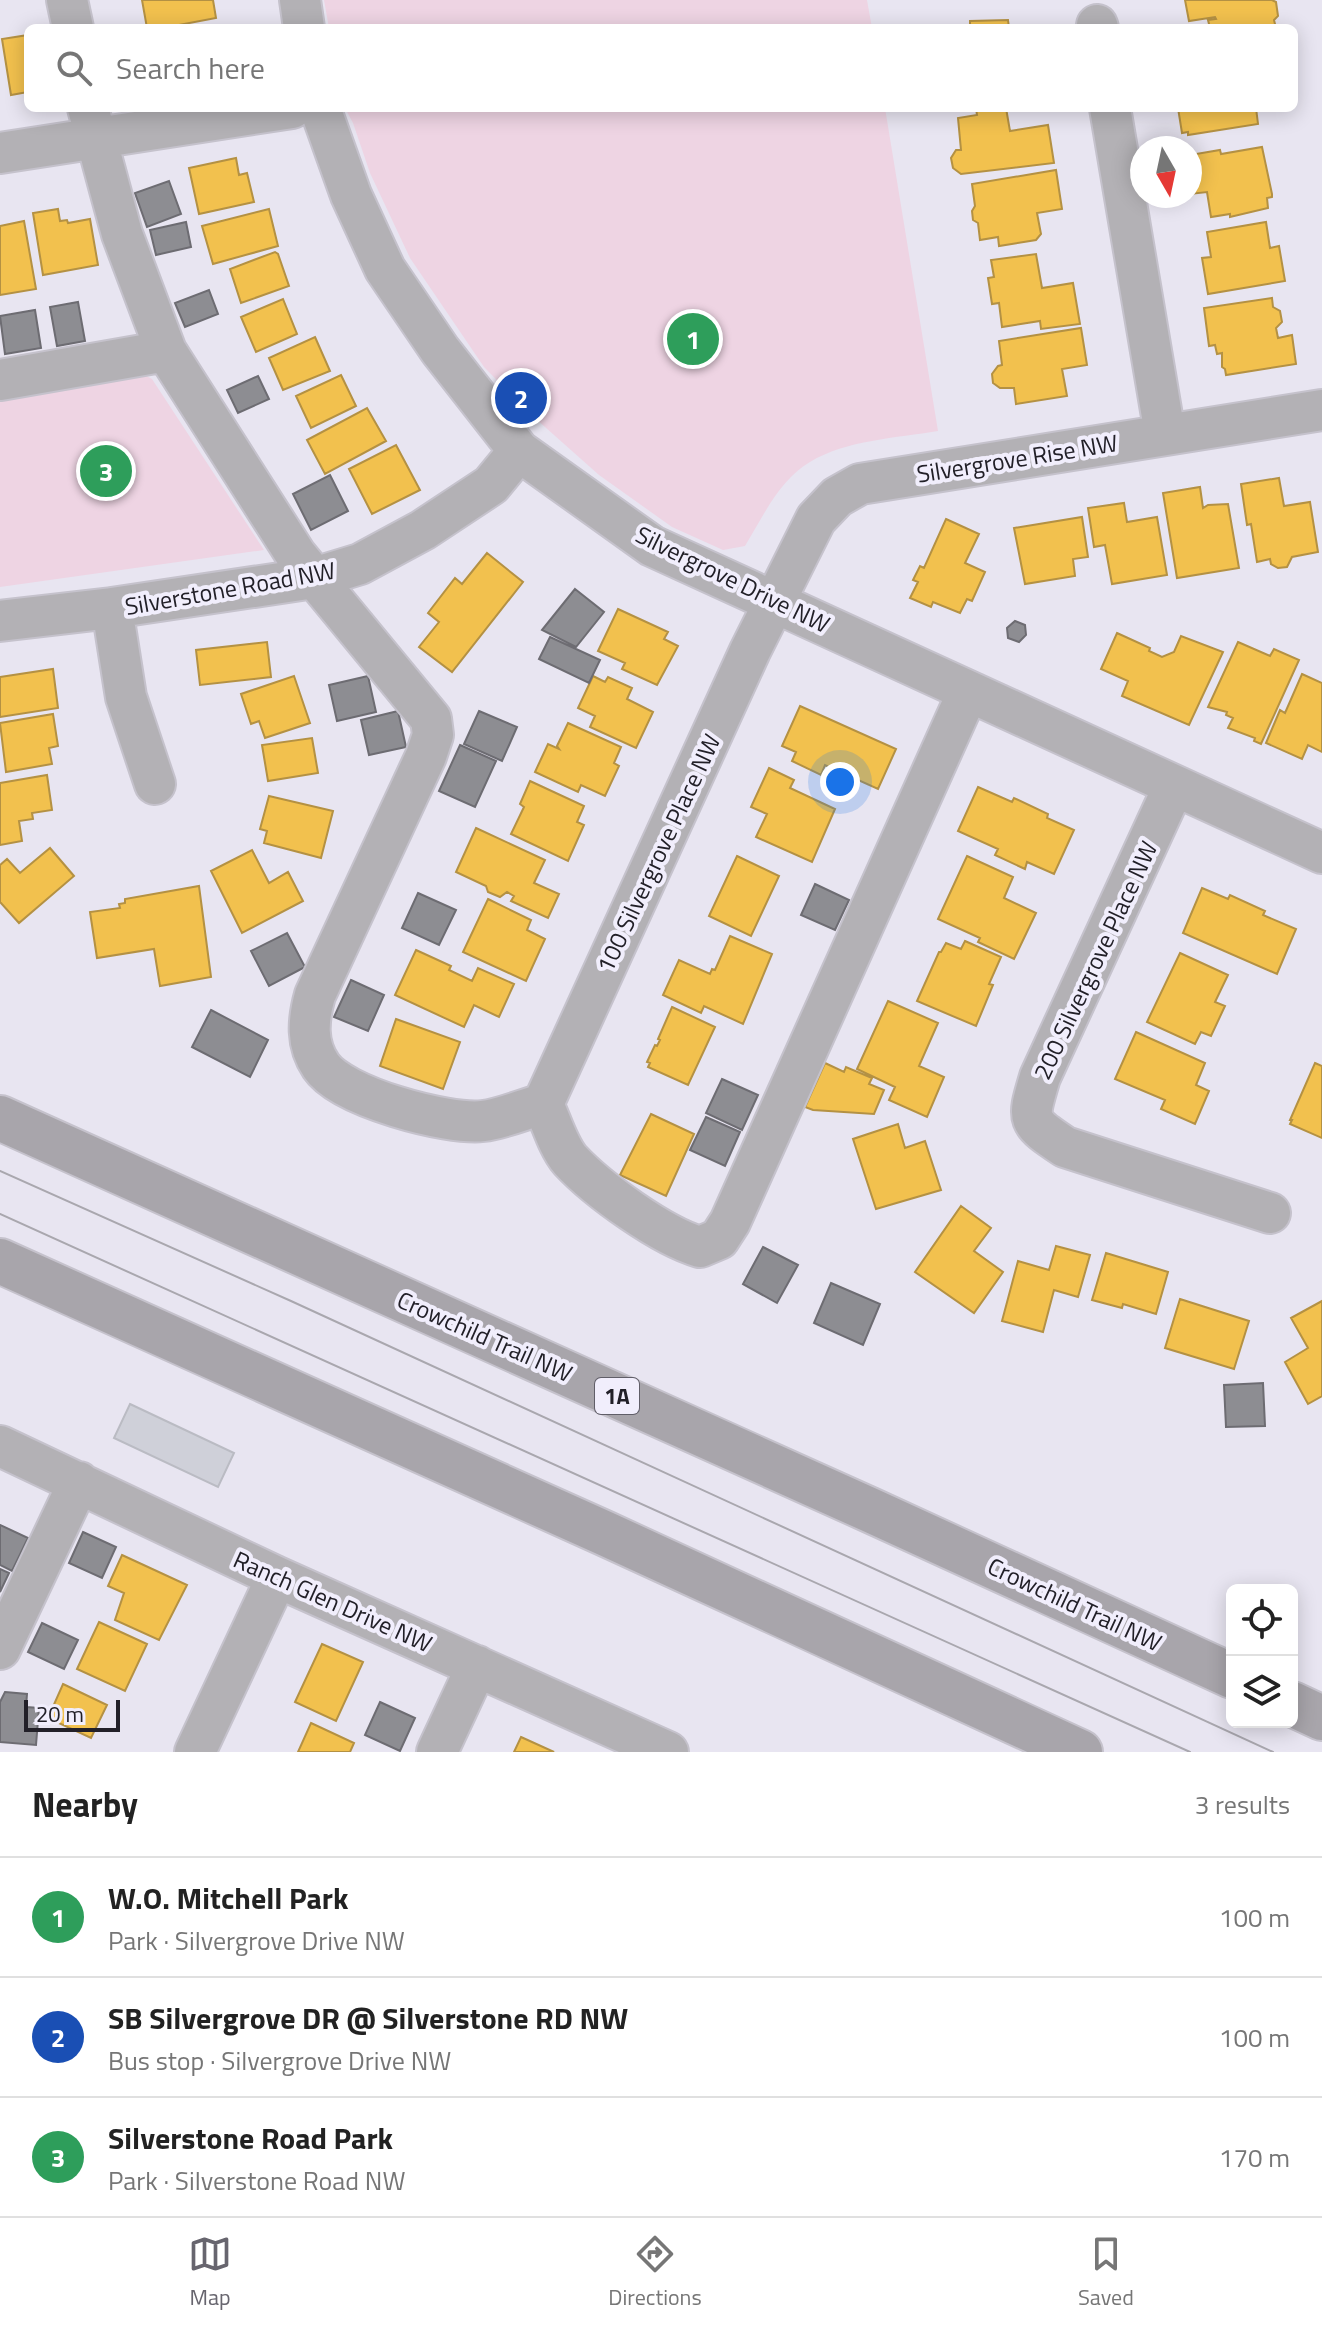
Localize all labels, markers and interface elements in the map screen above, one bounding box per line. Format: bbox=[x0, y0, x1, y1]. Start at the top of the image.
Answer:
search box bbox=[24, 24, 1298, 112]
text: Search here bbox=[116, 45, 265, 91]
icon: search bbox=[52, 46, 96, 90]
north arrow bbox=[1130, 136, 1202, 208]
pin: 1 bbox=[667, 309, 719, 369]
pin: 2 bbox=[495, 368, 547, 428]
street label: Silvergrove Rise NW bbox=[914, 424, 1120, 492]
pin: 3 bbox=[80, 441, 132, 501]
street label: Silvergrove Drive NW bbox=[630, 516, 836, 642]
street label: Silverstone Road NW bbox=[122, 552, 338, 624]
street label: 100 Silvergrove Place NW bbox=[587, 728, 729, 978]
your location bbox=[820, 762, 860, 802]
street label: 200 Silvergrove Place NW bbox=[1024, 835, 1166, 1085]
street label: Crowchild Trail NW bbox=[392, 1281, 578, 1391]
road number: 1A bbox=[595, 1378, 639, 1414]
street label: Ranch Glen Drive NW bbox=[228, 1541, 438, 1661]
street label: Crowchild Trail NW bbox=[982, 1548, 1168, 1660]
map controls bbox=[1226, 1584, 1298, 1728]
button: locate bbox=[1226, 1584, 1298, 1656]
button: layers bbox=[1226, 1656, 1298, 1728]
scale bar bbox=[24, 1696, 120, 1732]
text: 20 m bbox=[36, 1697, 84, 1731]
text: Nearby bbox=[32, 1778, 138, 1830]
text: 3 results bbox=[1195, 1785, 1290, 1824]
text: W.O. Mitchell Park bbox=[108, 1875, 348, 1921]
text: 1 bbox=[51, 1898, 65, 1937]
text: 100 m bbox=[1219, 1898, 1290, 1937]
text: Park · Silvergrove Drive NW bbox=[108, 1921, 405, 1960]
text: SB Silvergrove DR @ Silverstone RD NW bbox=[108, 1995, 628, 2041]
text: 2 bbox=[51, 2018, 65, 2057]
text: 100 m bbox=[1219, 2018, 1290, 2057]
text: Bus stop · Silvergrove Drive NW bbox=[108, 2041, 451, 2080]
text: Silverstone Road Park bbox=[108, 2115, 393, 2161]
text: 3 bbox=[51, 2138, 65, 2177]
text: 170 m bbox=[1219, 2138, 1290, 2177]
text: Park · Silverstone Road NW bbox=[108, 2161, 405, 2200]
tab: Map bbox=[188, 2232, 232, 2314]
tab: Directions bbox=[608, 2232, 702, 2314]
tab: Saved bbox=[1078, 2232, 1134, 2314]

